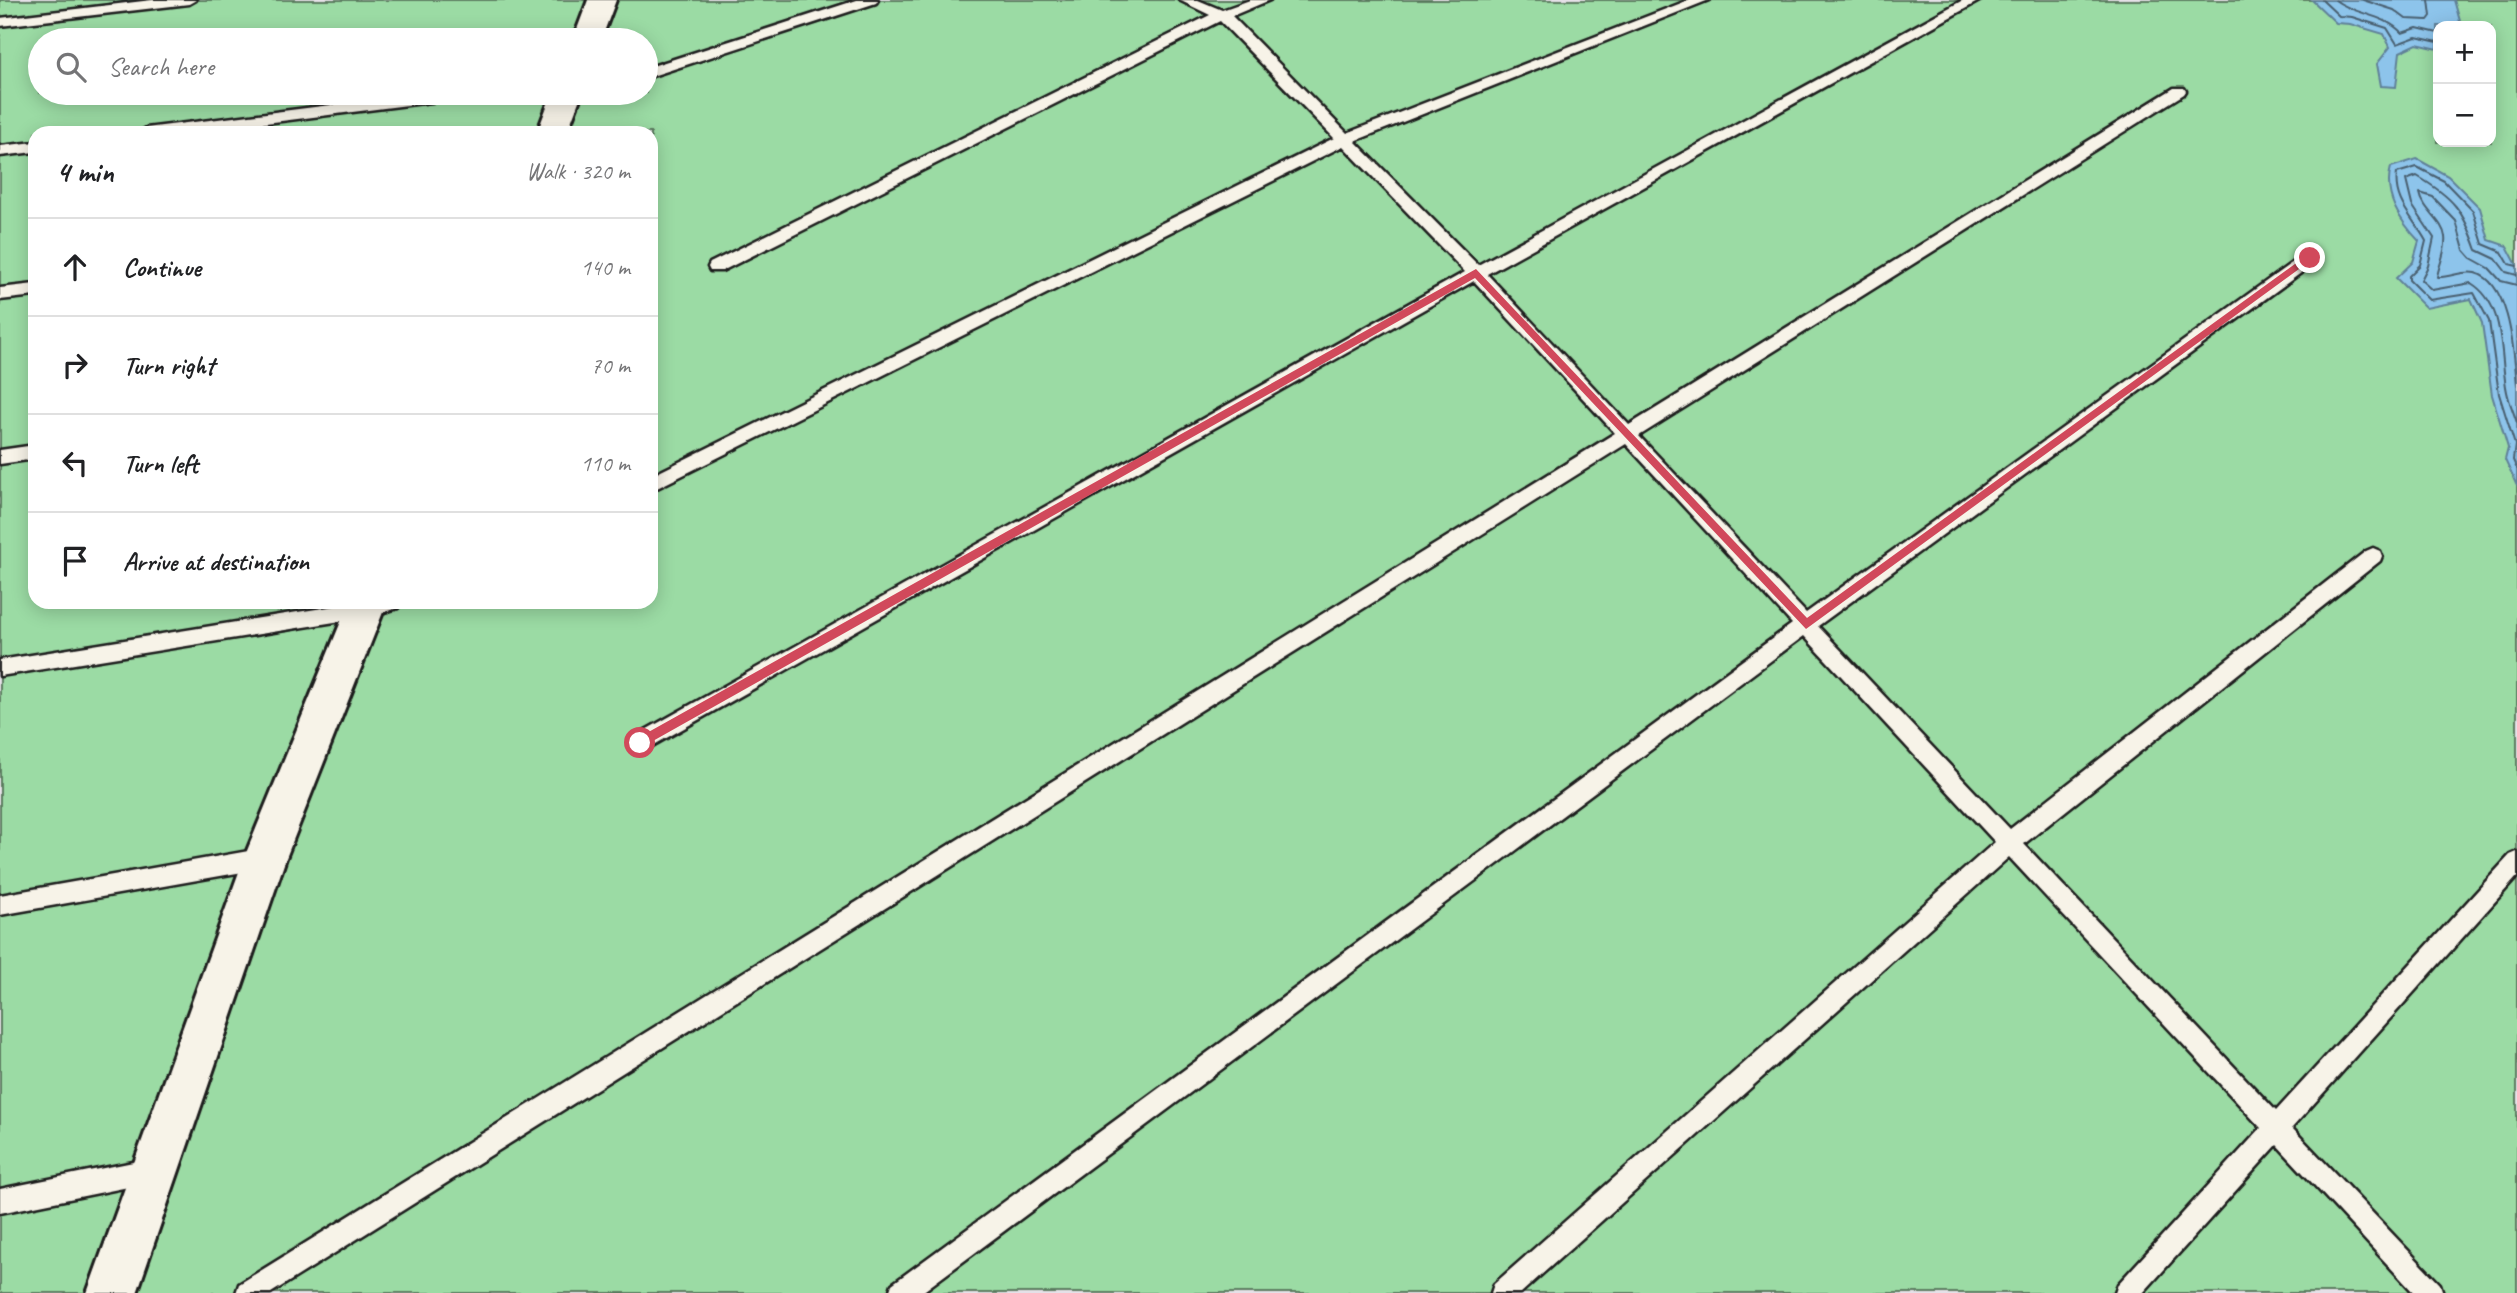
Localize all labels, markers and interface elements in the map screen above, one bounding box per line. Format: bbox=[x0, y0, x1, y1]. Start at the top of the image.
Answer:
map controls bbox=[2433, 21, 2496, 147]
button: + bbox=[2433, 21, 2496, 84]
search box bbox=[28, 28, 658, 105]
icon: search bbox=[52, 48, 90, 86]
text: Search here bbox=[108, 50, 214, 83]
button: − bbox=[2433, 84, 2496, 147]
text: 4 min bbox=[56, 153, 113, 191]
text: Walk · 320 m bbox=[526, 157, 630, 186]
route end bbox=[2294, 242, 2325, 273]
icon: ahead bbox=[56, 248, 94, 286]
text: Continue bbox=[123, 251, 201, 284]
text: 140 m bbox=[581, 253, 630, 282]
icon: right bbox=[56, 346, 94, 384]
text: Turn right bbox=[123, 349, 214, 382]
text: 70 m bbox=[591, 351, 630, 380]
icon: left bbox=[56, 444, 94, 482]
text: Turn left bbox=[123, 447, 198, 480]
text: 110 m bbox=[581, 449, 630, 478]
icon: arrive bbox=[56, 542, 94, 580]
text: Arrive at destination bbox=[123, 545, 309, 578]
route start bbox=[624, 727, 655, 758]

